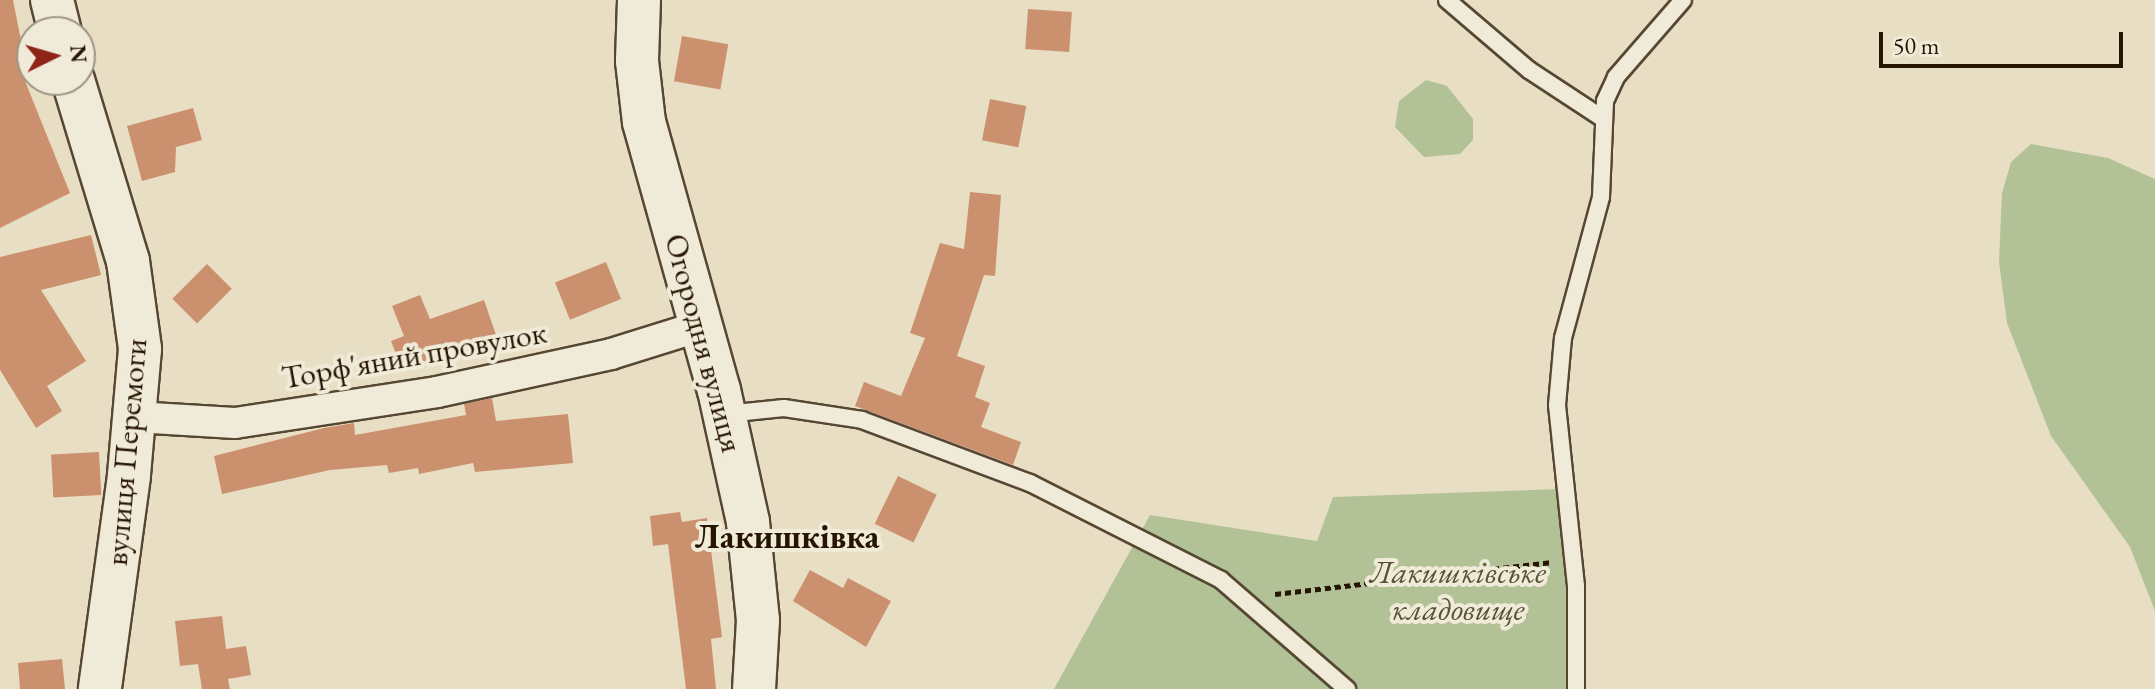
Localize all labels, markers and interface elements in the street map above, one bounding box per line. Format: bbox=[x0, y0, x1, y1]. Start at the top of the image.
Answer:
north arrow bbox=[16, 16, 96, 96]
scale bar bbox=[1883, 16, 2127, 66]
text: 50 m bbox=[1893, 30, 1940, 61]
text: N bbox=[63, 44, 94, 64]
street label: Огородня вулиця bbox=[656, 230, 752, 456]
street label: Торф'яний провулок bbox=[279, 313, 549, 397]
street label: вулиця Перемоги bbox=[97, 337, 155, 567]
district label: Лакишківка bbox=[695, 517, 879, 557]
park label: Лакишківське кладовище bbox=[1370, 554, 1546, 629]

